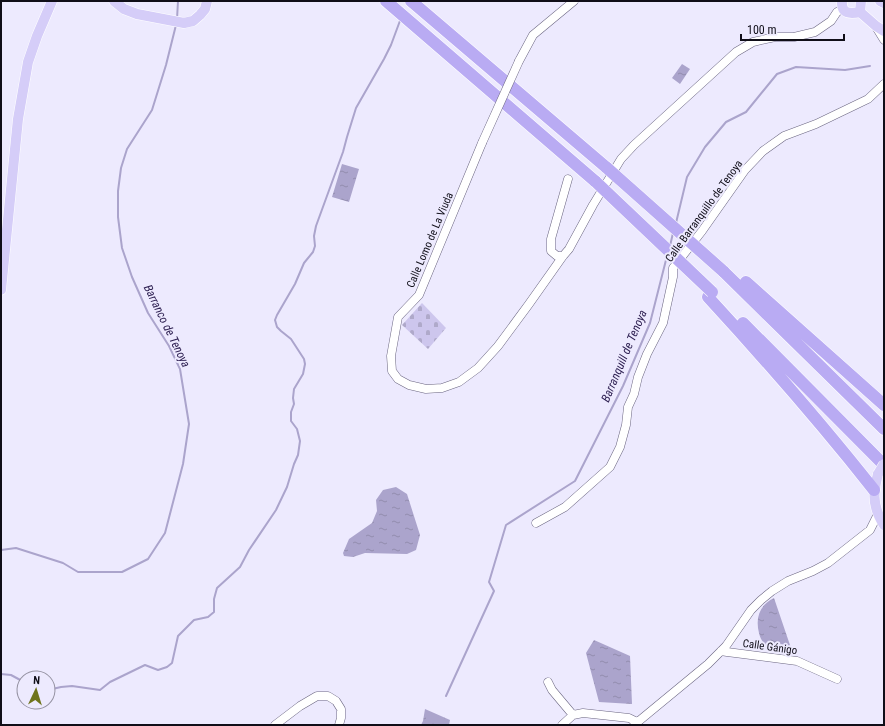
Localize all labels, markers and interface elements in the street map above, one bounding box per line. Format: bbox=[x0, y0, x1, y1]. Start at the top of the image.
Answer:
scale bar bbox=[741, 16, 844, 42]
text: 100 m bbox=[747, 23, 777, 37]
street label: Calle Barranquillo de Tenoya bbox=[663, 157, 745, 265]
street label: Calle Lomo de La Viuda bbox=[404, 190, 456, 290]
water label: Barranco de Tenoya bbox=[141, 282, 193, 370]
water label: Barranquill de Tenoya bbox=[598, 308, 650, 404]
street label: Calle Gánigo bbox=[742, 637, 799, 657]
north arrow bbox=[16, 670, 56, 710]
text: N bbox=[33, 674, 41, 687]

